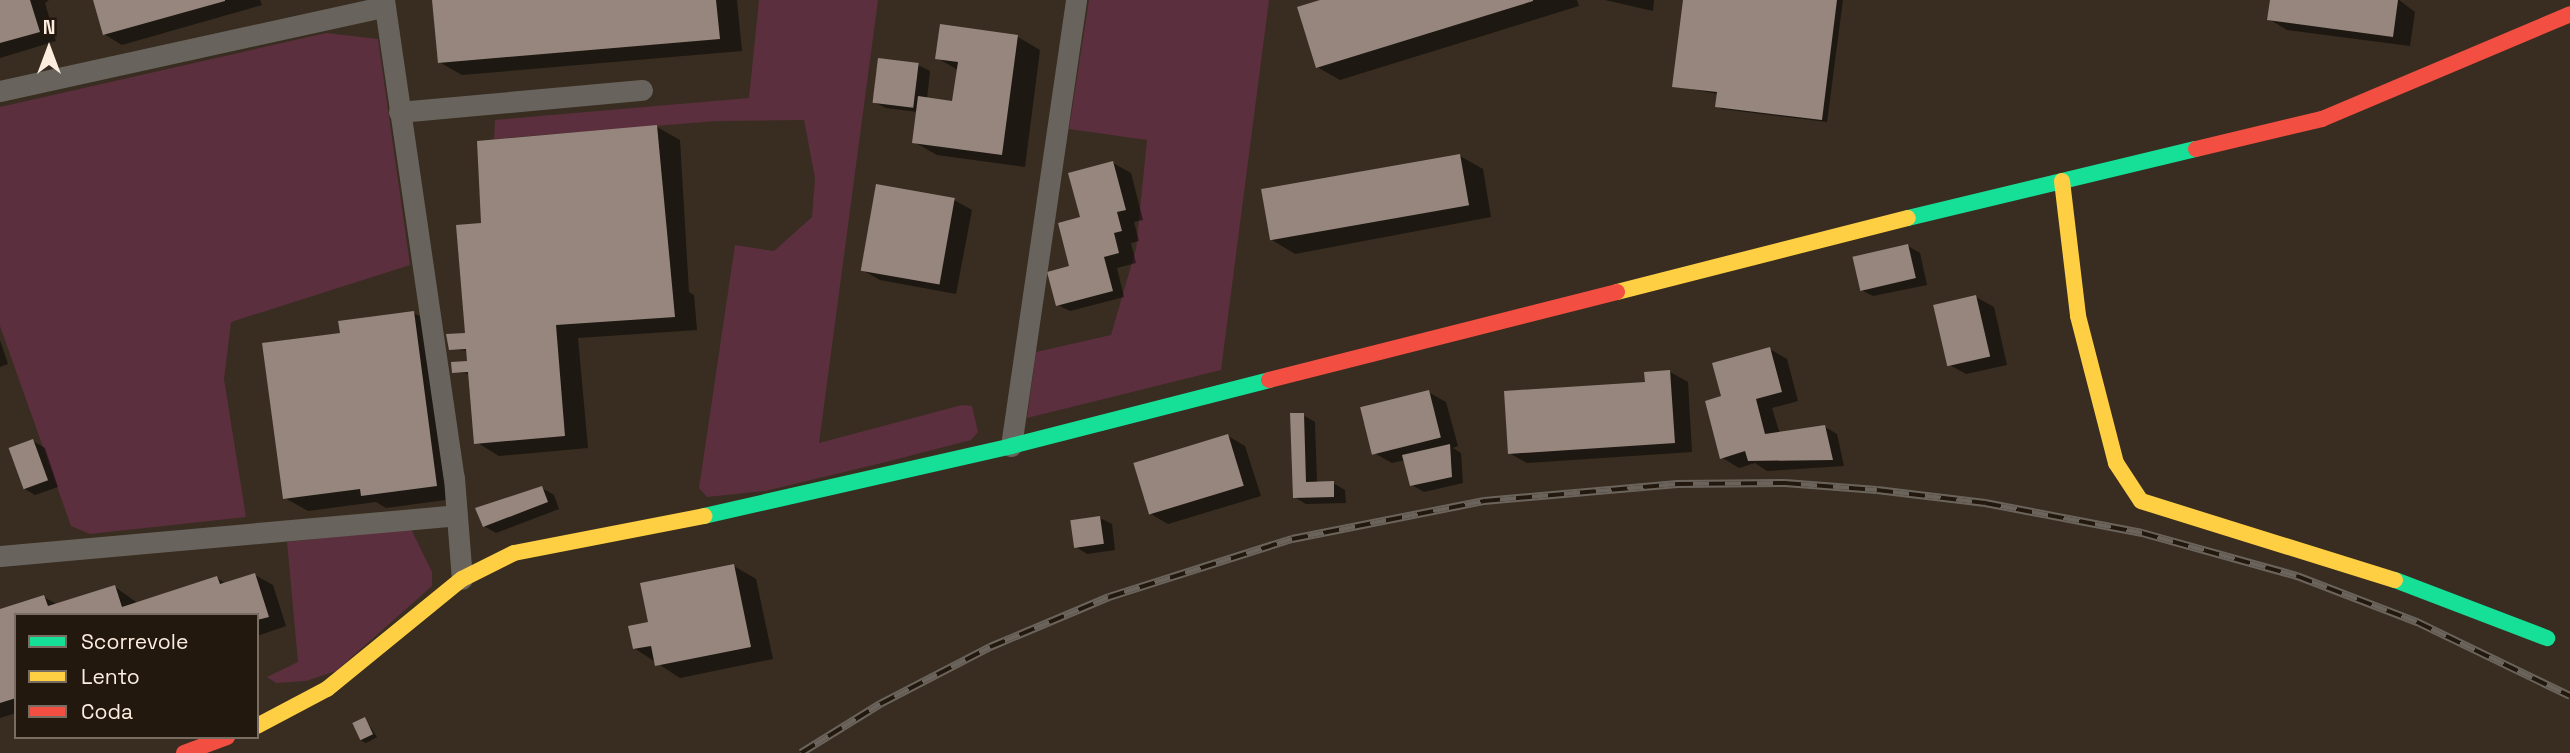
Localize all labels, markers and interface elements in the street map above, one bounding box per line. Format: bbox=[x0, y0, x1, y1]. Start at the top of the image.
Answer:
north arrow bbox=[14, 14, 84, 84]
text: N bbox=[43, 15, 55, 40]
legend bbox=[14, 613, 259, 739]
text: Scorrevole bbox=[81, 628, 188, 655]
text: Lento bbox=[81, 663, 140, 690]
text: Coda bbox=[81, 698, 133, 725]

